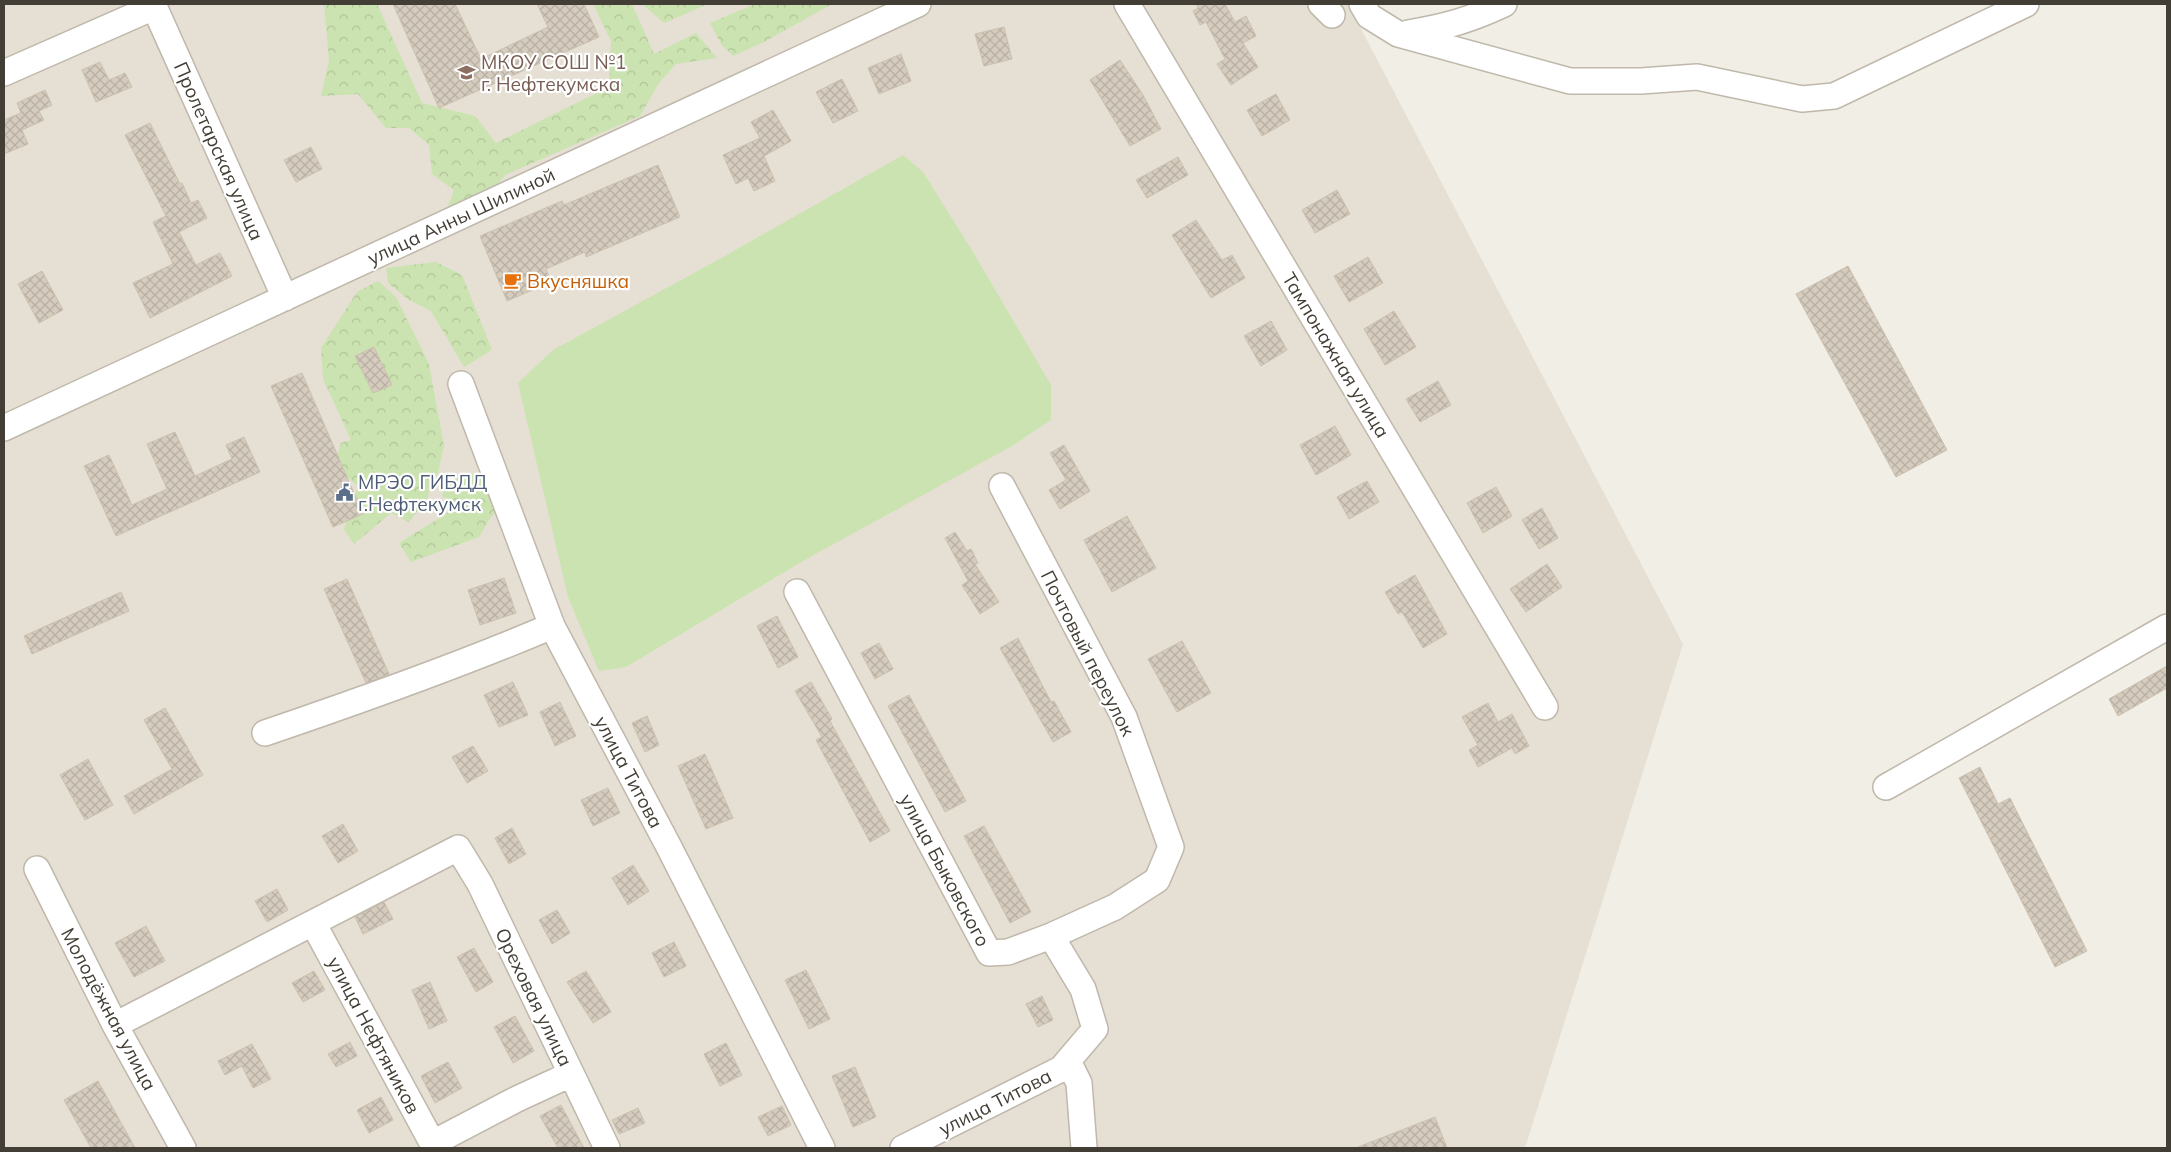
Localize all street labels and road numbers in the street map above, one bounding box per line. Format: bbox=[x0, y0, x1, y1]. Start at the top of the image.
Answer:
street label: Пролетарская улица bbox=[169, 58, 269, 244]
street label: улица Анны Шилиной bbox=[363, 162, 559, 270]
street label: Тампонажная улица bbox=[1277, 268, 1395, 442]
street label: Почтовый переулок bbox=[1036, 566, 1141, 741]
street label: улица Титова bbox=[589, 712, 669, 832]
street label: улица Быковского bbox=[895, 790, 995, 950]
street label: Молодёжная улица bbox=[56, 924, 162, 1094]
street label: Ореховая улица bbox=[490, 924, 578, 1070]
street label: улица Нефтяников bbox=[322, 952, 426, 1118]
street label: улица Титова bbox=[935, 1063, 1055, 1141]

